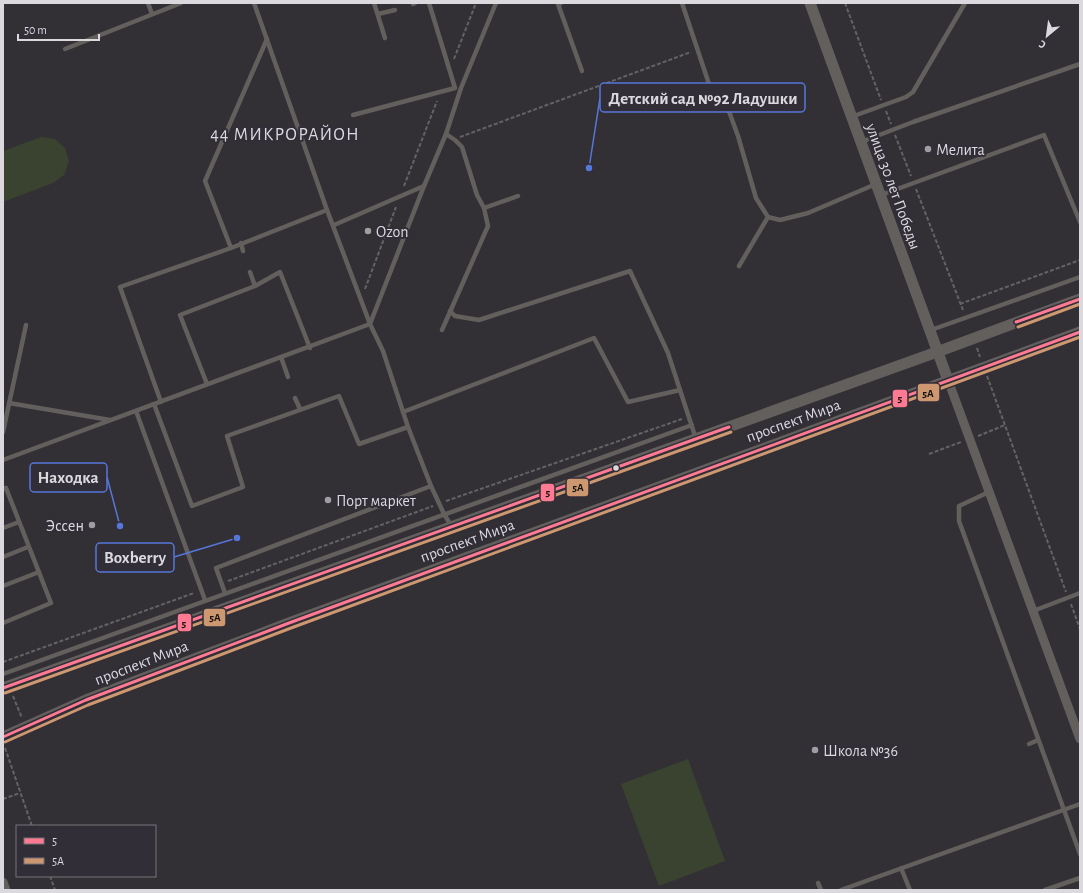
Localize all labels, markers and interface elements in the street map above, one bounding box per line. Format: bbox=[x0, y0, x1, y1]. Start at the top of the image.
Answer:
scale bar bbox=[18, 16, 99, 42]
north arrow bbox=[1027, 16, 1067, 56]
text: 50 m bbox=[24, 24, 47, 36]
text: С bbox=[1037, 38, 1048, 51]
callout: Детский сад №92 Ладушки bbox=[600, 83, 805, 112]
text: Детский сад №92 Ладушки bbox=[608, 90, 798, 108]
street label: улица 30 лет Победы bbox=[862, 120, 923, 252]
district label: 44 МИКРОРАЙОН bbox=[210, 124, 360, 144]
place label: Мелита bbox=[936, 142, 985, 158]
marker: Мелита bbox=[923, 144, 933, 154]
place label: Ozon bbox=[376, 224, 408, 240]
marker: Ozon bbox=[363, 226, 373, 236]
line badge: 5А bbox=[917, 383, 940, 402]
text: 5А bbox=[922, 388, 934, 399]
line badge: 5 bbox=[892, 389, 908, 408]
text: 5 bbox=[898, 393, 903, 404]
street label: проспект Мира bbox=[744, 397, 843, 445]
callout: Находка bbox=[30, 463, 107, 492]
unlabelled marker bbox=[611, 463, 621, 473]
text: Находка bbox=[37, 469, 99, 486]
line badge: 5А bbox=[566, 478, 589, 497]
text: 5А bbox=[572, 482, 584, 493]
line badge: 5 bbox=[540, 483, 555, 502]
text: 5 bbox=[546, 487, 551, 498]
place label: Порт маркет bbox=[336, 493, 416, 509]
marker: Порт маркет bbox=[323, 495, 333, 505]
street label: проспект Мира bbox=[418, 517, 517, 565]
place label: Эссен bbox=[46, 518, 84, 534]
marker: Эссен bbox=[87, 520, 97, 530]
callout: Boxberry bbox=[96, 543, 174, 572]
text: Boxberry bbox=[104, 549, 166, 567]
line badge: 5А bbox=[203, 608, 226, 627]
text: 5А bbox=[209, 612, 221, 623]
line badge: 5 bbox=[177, 613, 192, 632]
text: 5 bbox=[182, 618, 187, 629]
street label: проспект Мира bbox=[92, 638, 190, 688]
place label: Школа №36 bbox=[823, 743, 898, 759]
marker: Школа №36 bbox=[810, 745, 820, 755]
legend bbox=[16, 825, 156, 877]
text: 5 bbox=[52, 835, 57, 847]
text: 5А bbox=[52, 855, 64, 867]

